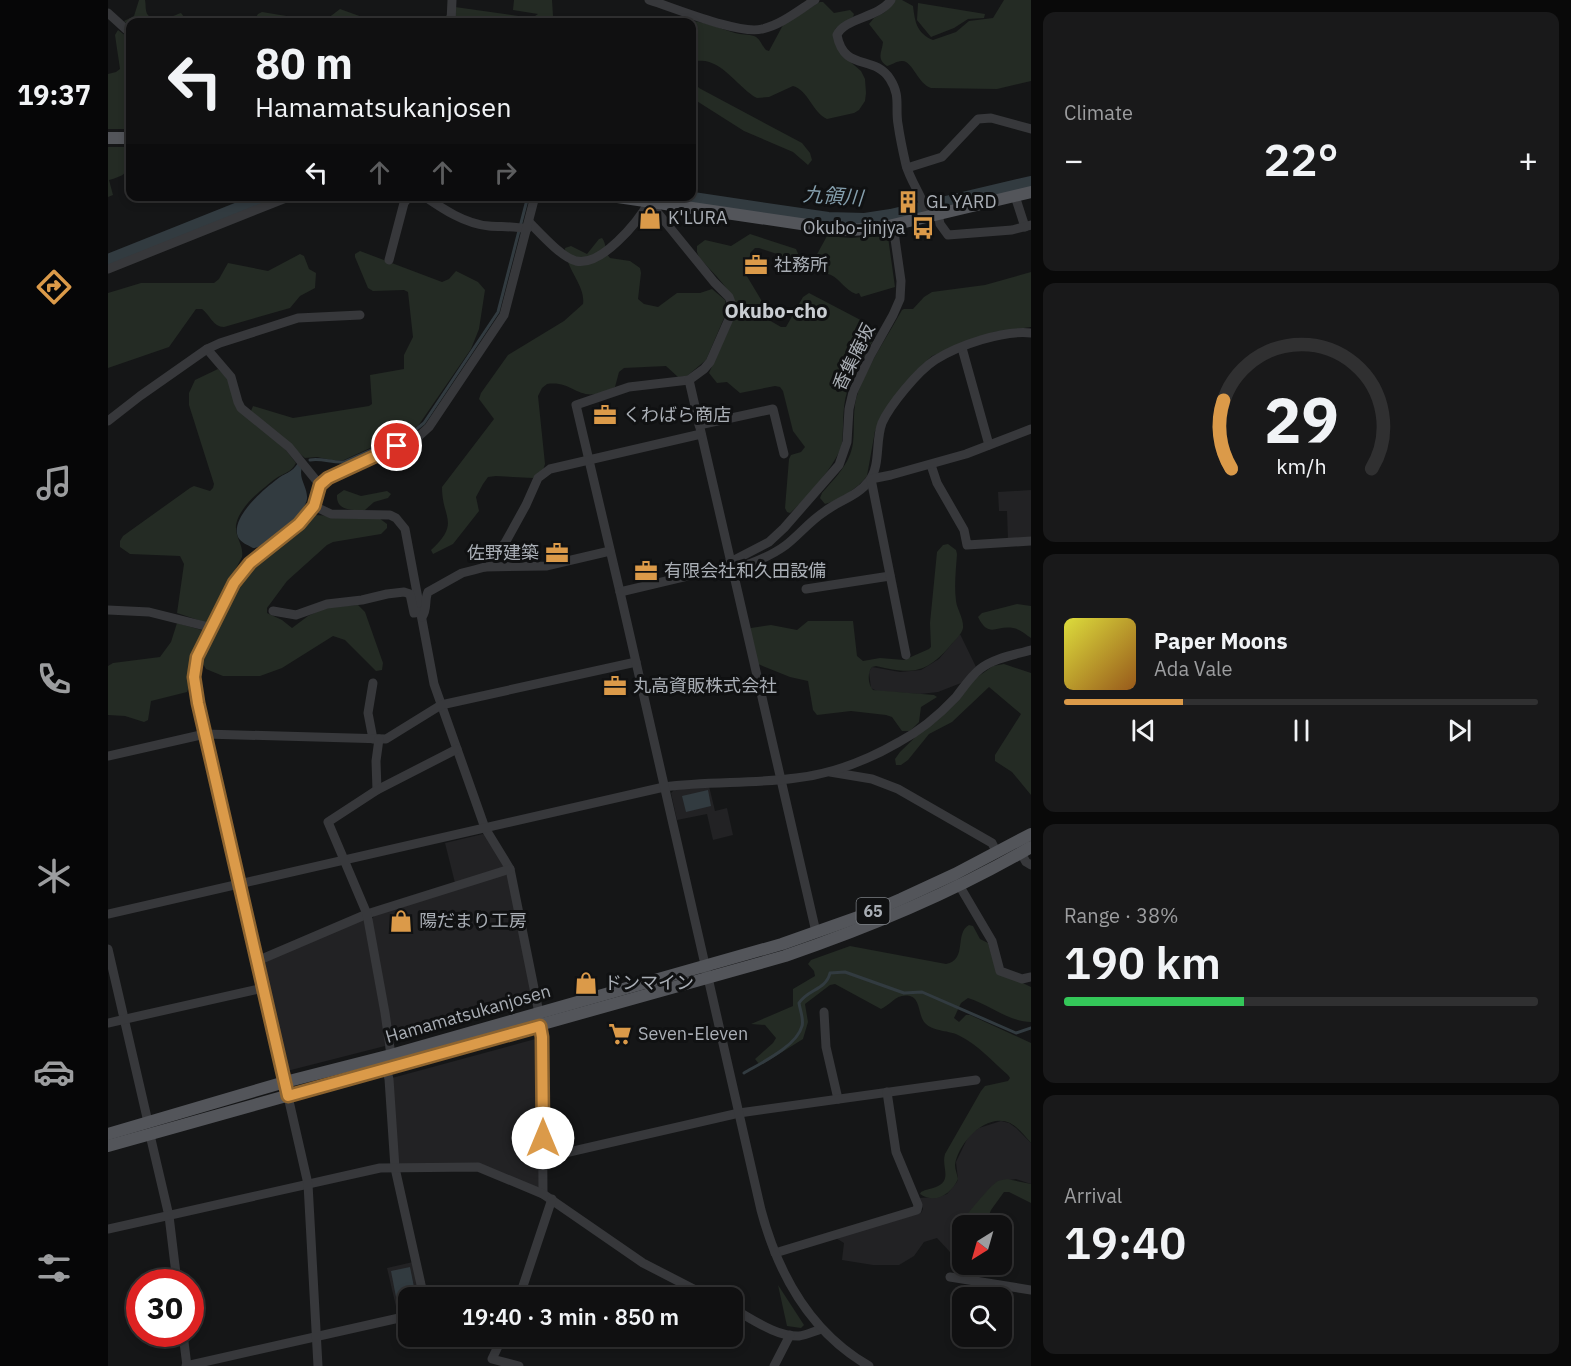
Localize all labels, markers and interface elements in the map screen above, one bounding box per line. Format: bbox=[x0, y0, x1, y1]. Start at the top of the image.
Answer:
text: 80 m bbox=[255, 36, 353, 91]
icon: left bbox=[156, 42, 234, 120]
text: 19:37 bbox=[17, 77, 91, 112]
text: Hamamatsukanjosen bbox=[255, 89, 511, 124]
text: Climate bbox=[1064, 99, 1133, 126]
text: 22° bbox=[1263, 130, 1339, 188]
text: − bbox=[1064, 138, 1084, 181]
text: + bbox=[1518, 138, 1538, 181]
icon: left bbox=[300, 156, 333, 189]
icon: ahead bbox=[363, 156, 396, 189]
icon: ahead bbox=[426, 156, 459, 189]
icon: right bbox=[489, 156, 522, 189]
water label: 九領川 bbox=[802, 180, 866, 211]
building icon: GL YARD bbox=[895, 189, 921, 215]
place label: GL YARD bbox=[926, 190, 997, 213]
shop icon: K'LURA bbox=[637, 205, 663, 231]
place label: K'LURA bbox=[668, 206, 728, 229]
bus stop icon: Okubo-jinjya bbox=[910, 215, 936, 241]
place label: Okubo-jinjya bbox=[803, 216, 905, 239]
office icon: 社務所 bbox=[743, 252, 769, 278]
place label: 社務所 bbox=[774, 253, 828, 276]
icon: directions bbox=[33, 266, 75, 308]
district label: Okubo-cho bbox=[725, 297, 827, 324]
street label: 香集庵坂 bbox=[827, 319, 880, 394]
text: 29 bbox=[1264, 379, 1338, 460]
office icon: くわばら商店 bbox=[592, 402, 618, 428]
place label: くわばら商店 bbox=[623, 403, 731, 426]
pin bbox=[371, 420, 422, 471]
icon: arrive bbox=[380, 429, 413, 462]
text: km/h bbox=[1276, 453, 1326, 481]
icon: music bbox=[33, 462, 75, 504]
office icon: 佐野建築 bbox=[544, 540, 570, 566]
place label: 佐野建築 bbox=[467, 541, 539, 564]
office icon: 有限会社和久田設備 bbox=[633, 558, 659, 584]
place label: 有限会社和久田設備 bbox=[664, 559, 826, 582]
text: Paper Moons bbox=[1154, 626, 1287, 655]
text: Ada Vale bbox=[1154, 655, 1233, 682]
icon: phone bbox=[33, 658, 75, 700]
office icon: 丸高資販株式会社 bbox=[602, 673, 628, 699]
place label: 丸高資販株式会社 bbox=[633, 674, 777, 697]
icon: previous bbox=[1127, 714, 1160, 747]
icon: pause bbox=[1285, 714, 1318, 747]
icon: next bbox=[1443, 714, 1476, 747]
icon: climate bbox=[33, 855, 75, 897]
road number: 65 bbox=[856, 898, 890, 924]
text: Range · 38% bbox=[1064, 902, 1179, 929]
shop icon: 陽だまり工房 bbox=[388, 908, 414, 934]
place label: 陽だまり工房 bbox=[419, 909, 527, 932]
text: 190 km bbox=[1064, 933, 1221, 991]
shop icon: ドンマイン bbox=[573, 970, 599, 996]
place label: ドンマイン bbox=[604, 971, 694, 994]
street label: Hamamatsukanjosen bbox=[383, 979, 553, 1048]
supermarket icon: Seven-Eleven bbox=[607, 1021, 633, 1047]
place label: Seven-Eleven bbox=[638, 1022, 748, 1045]
icon: car bbox=[33, 1051, 75, 1093]
position arrow bbox=[511, 1106, 575, 1170]
text: Arrival bbox=[1064, 1182, 1122, 1209]
text: 19:40 bbox=[1064, 1213, 1186, 1271]
north arrow bbox=[952, 1215, 1012, 1275]
map controls bbox=[952, 1215, 1012, 1347]
icon: filters bbox=[33, 1247, 75, 1289]
speed limit sign: 30 bbox=[126, 1269, 204, 1347]
button: search bbox=[952, 1287, 1012, 1347]
text: 19:40 · 3 min · 850 m bbox=[462, 1302, 679, 1331]

